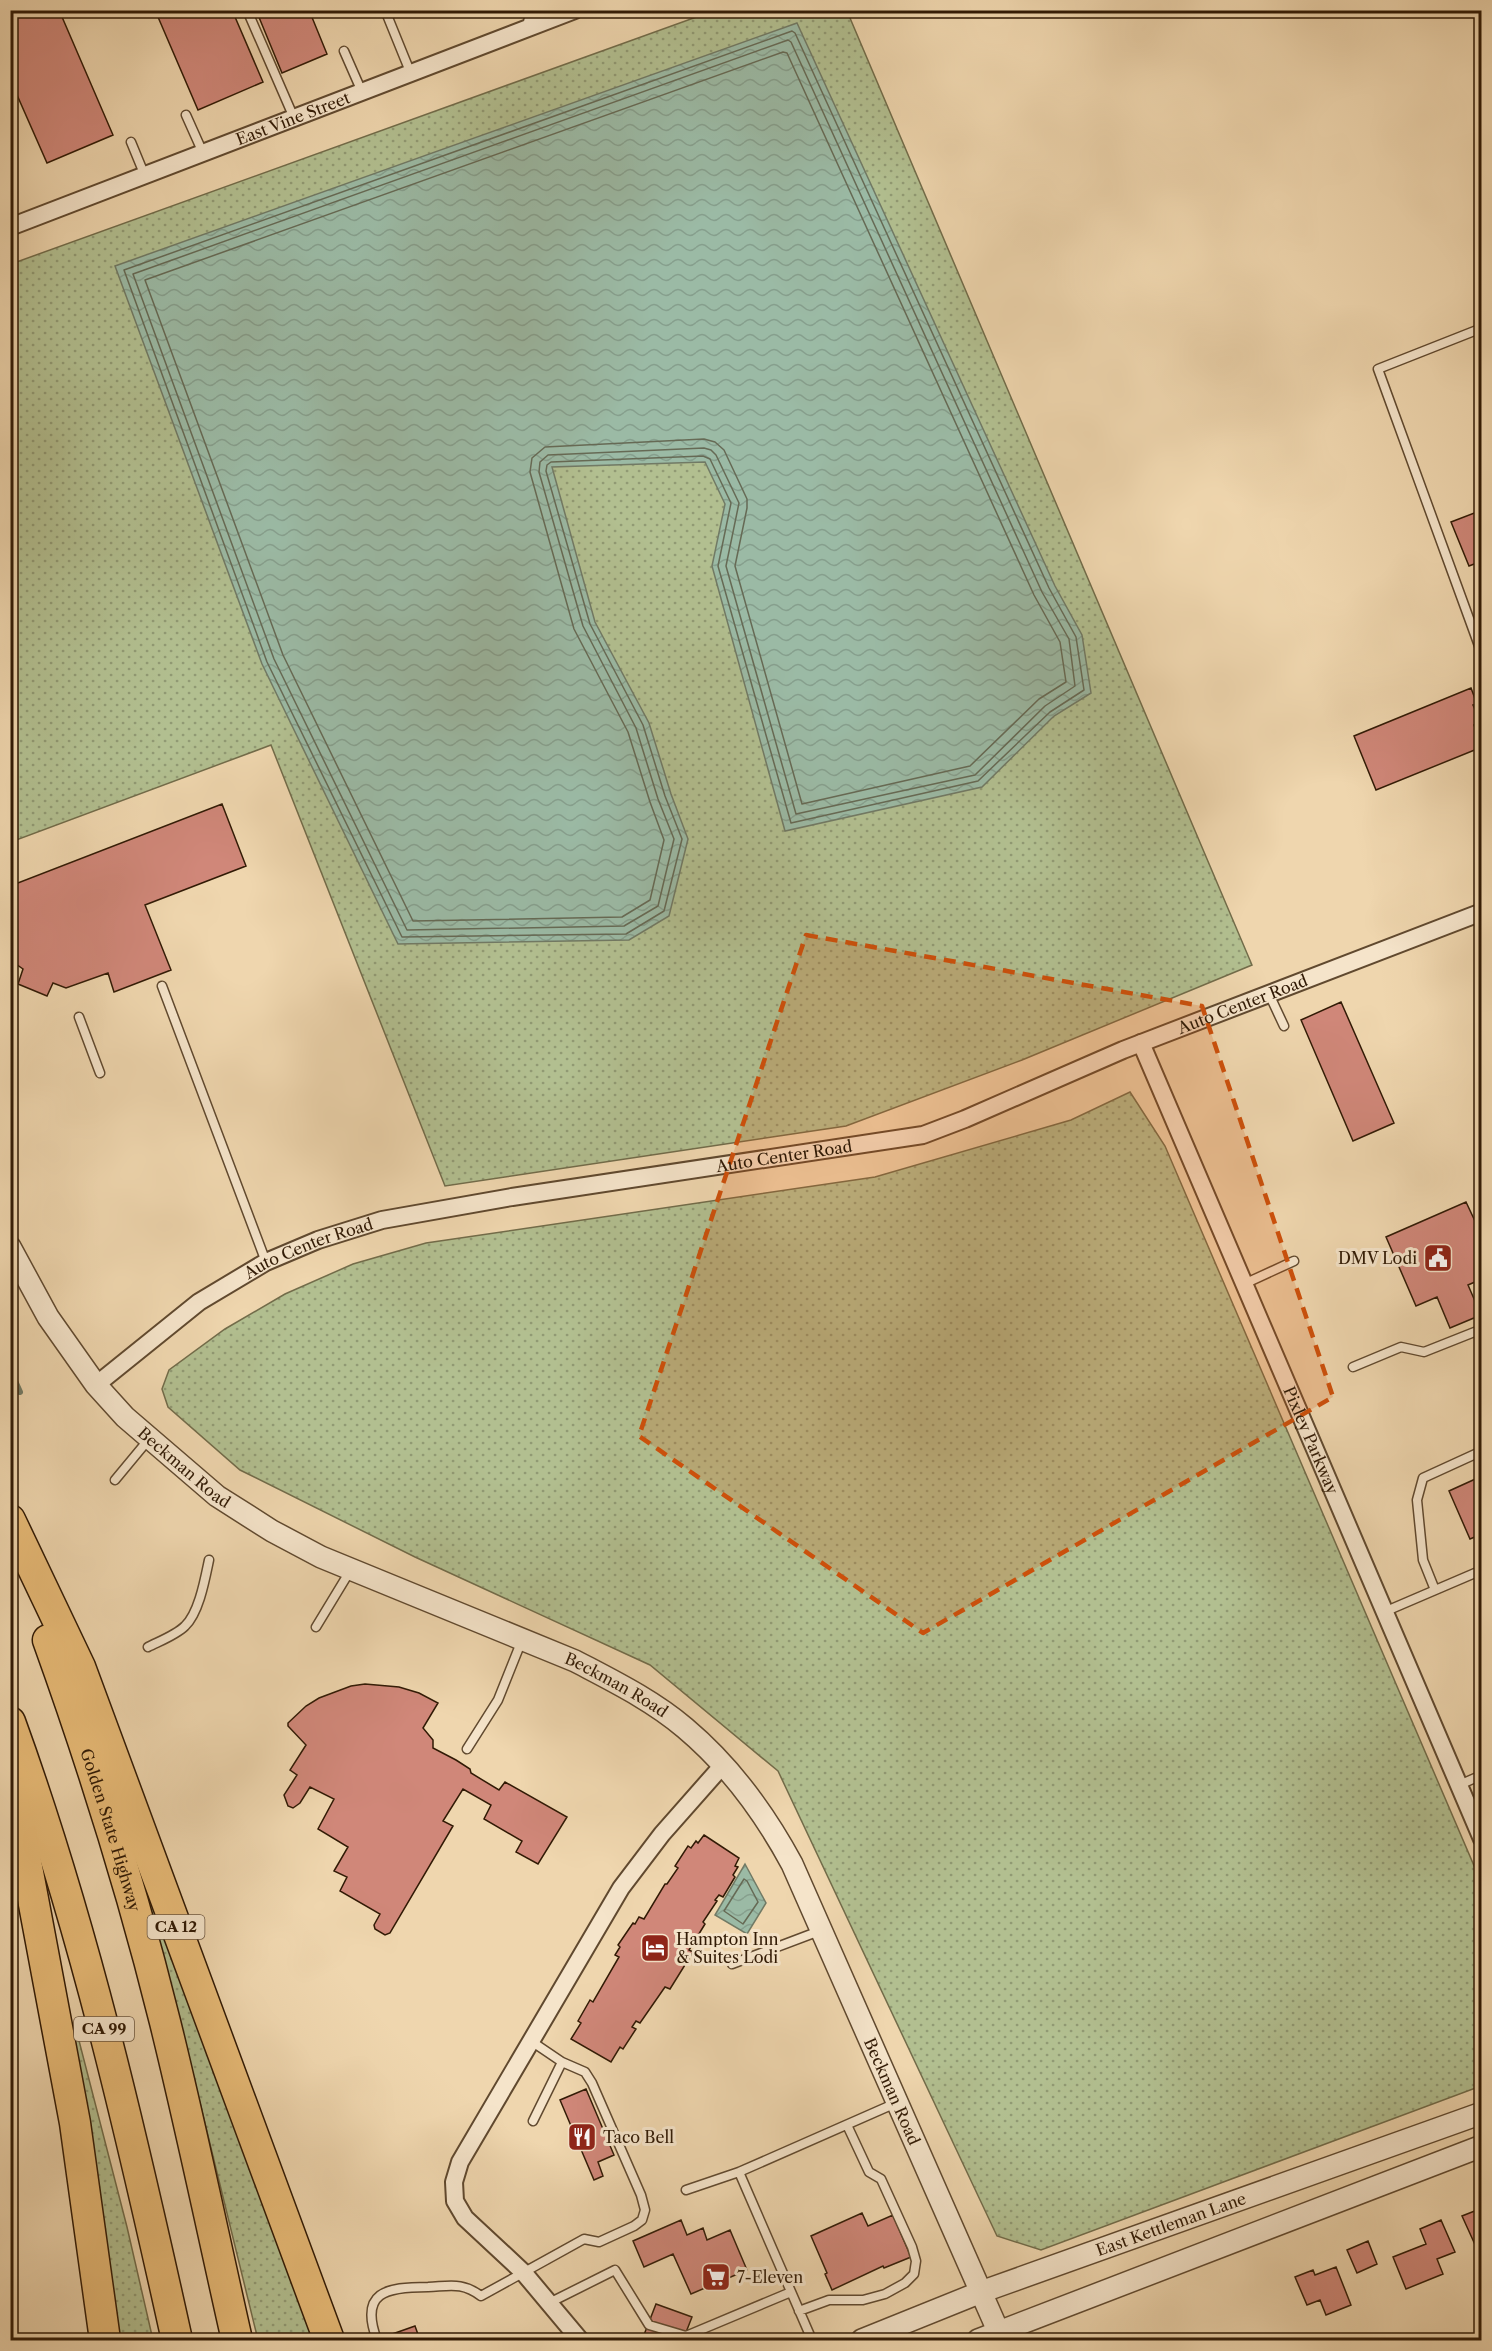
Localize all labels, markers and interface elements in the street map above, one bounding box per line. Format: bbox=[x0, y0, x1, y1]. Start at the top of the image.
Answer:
street label: East Vine Street bbox=[233, 87, 353, 149]
street label: Auto Center Road bbox=[1174, 970, 1311, 1038]
street label: Auto Center Road bbox=[714, 1136, 854, 1176]
street label: Auto Center Road bbox=[239, 1213, 376, 1283]
public building icon: DMV Lodi bbox=[1422, 1242, 1454, 1274]
place label: DMV Lodi bbox=[1338, 1248, 1417, 1268]
street label: Pixley Parkway bbox=[1279, 1383, 1343, 1498]
street label: Beckman Road bbox=[134, 1423, 235, 1512]
street label: Beckman Road bbox=[562, 1648, 672, 1722]
street label: Golden State Highway bbox=[76, 1746, 145, 1915]
road number: CA 12 bbox=[148, 1915, 204, 1939]
place label: Hampton Inn & Suites Lodi bbox=[676, 1929, 779, 1967]
hotel icon: Hampton Inn & Suites Lodi bbox=[639, 1932, 671, 1964]
road number: CA 99 bbox=[74, 2017, 134, 2041]
street label: Beckman Road bbox=[860, 2035, 925, 2148]
restaurant icon: Taco Bell bbox=[566, 2121, 598, 2153]
place label: Taco Bell bbox=[603, 2127, 674, 2147]
street label: East Kettleman Lane bbox=[1093, 2188, 1249, 2260]
supermarket icon: 7-Eleven bbox=[700, 2261, 732, 2293]
place label: 7-Eleven bbox=[737, 2267, 803, 2287]

